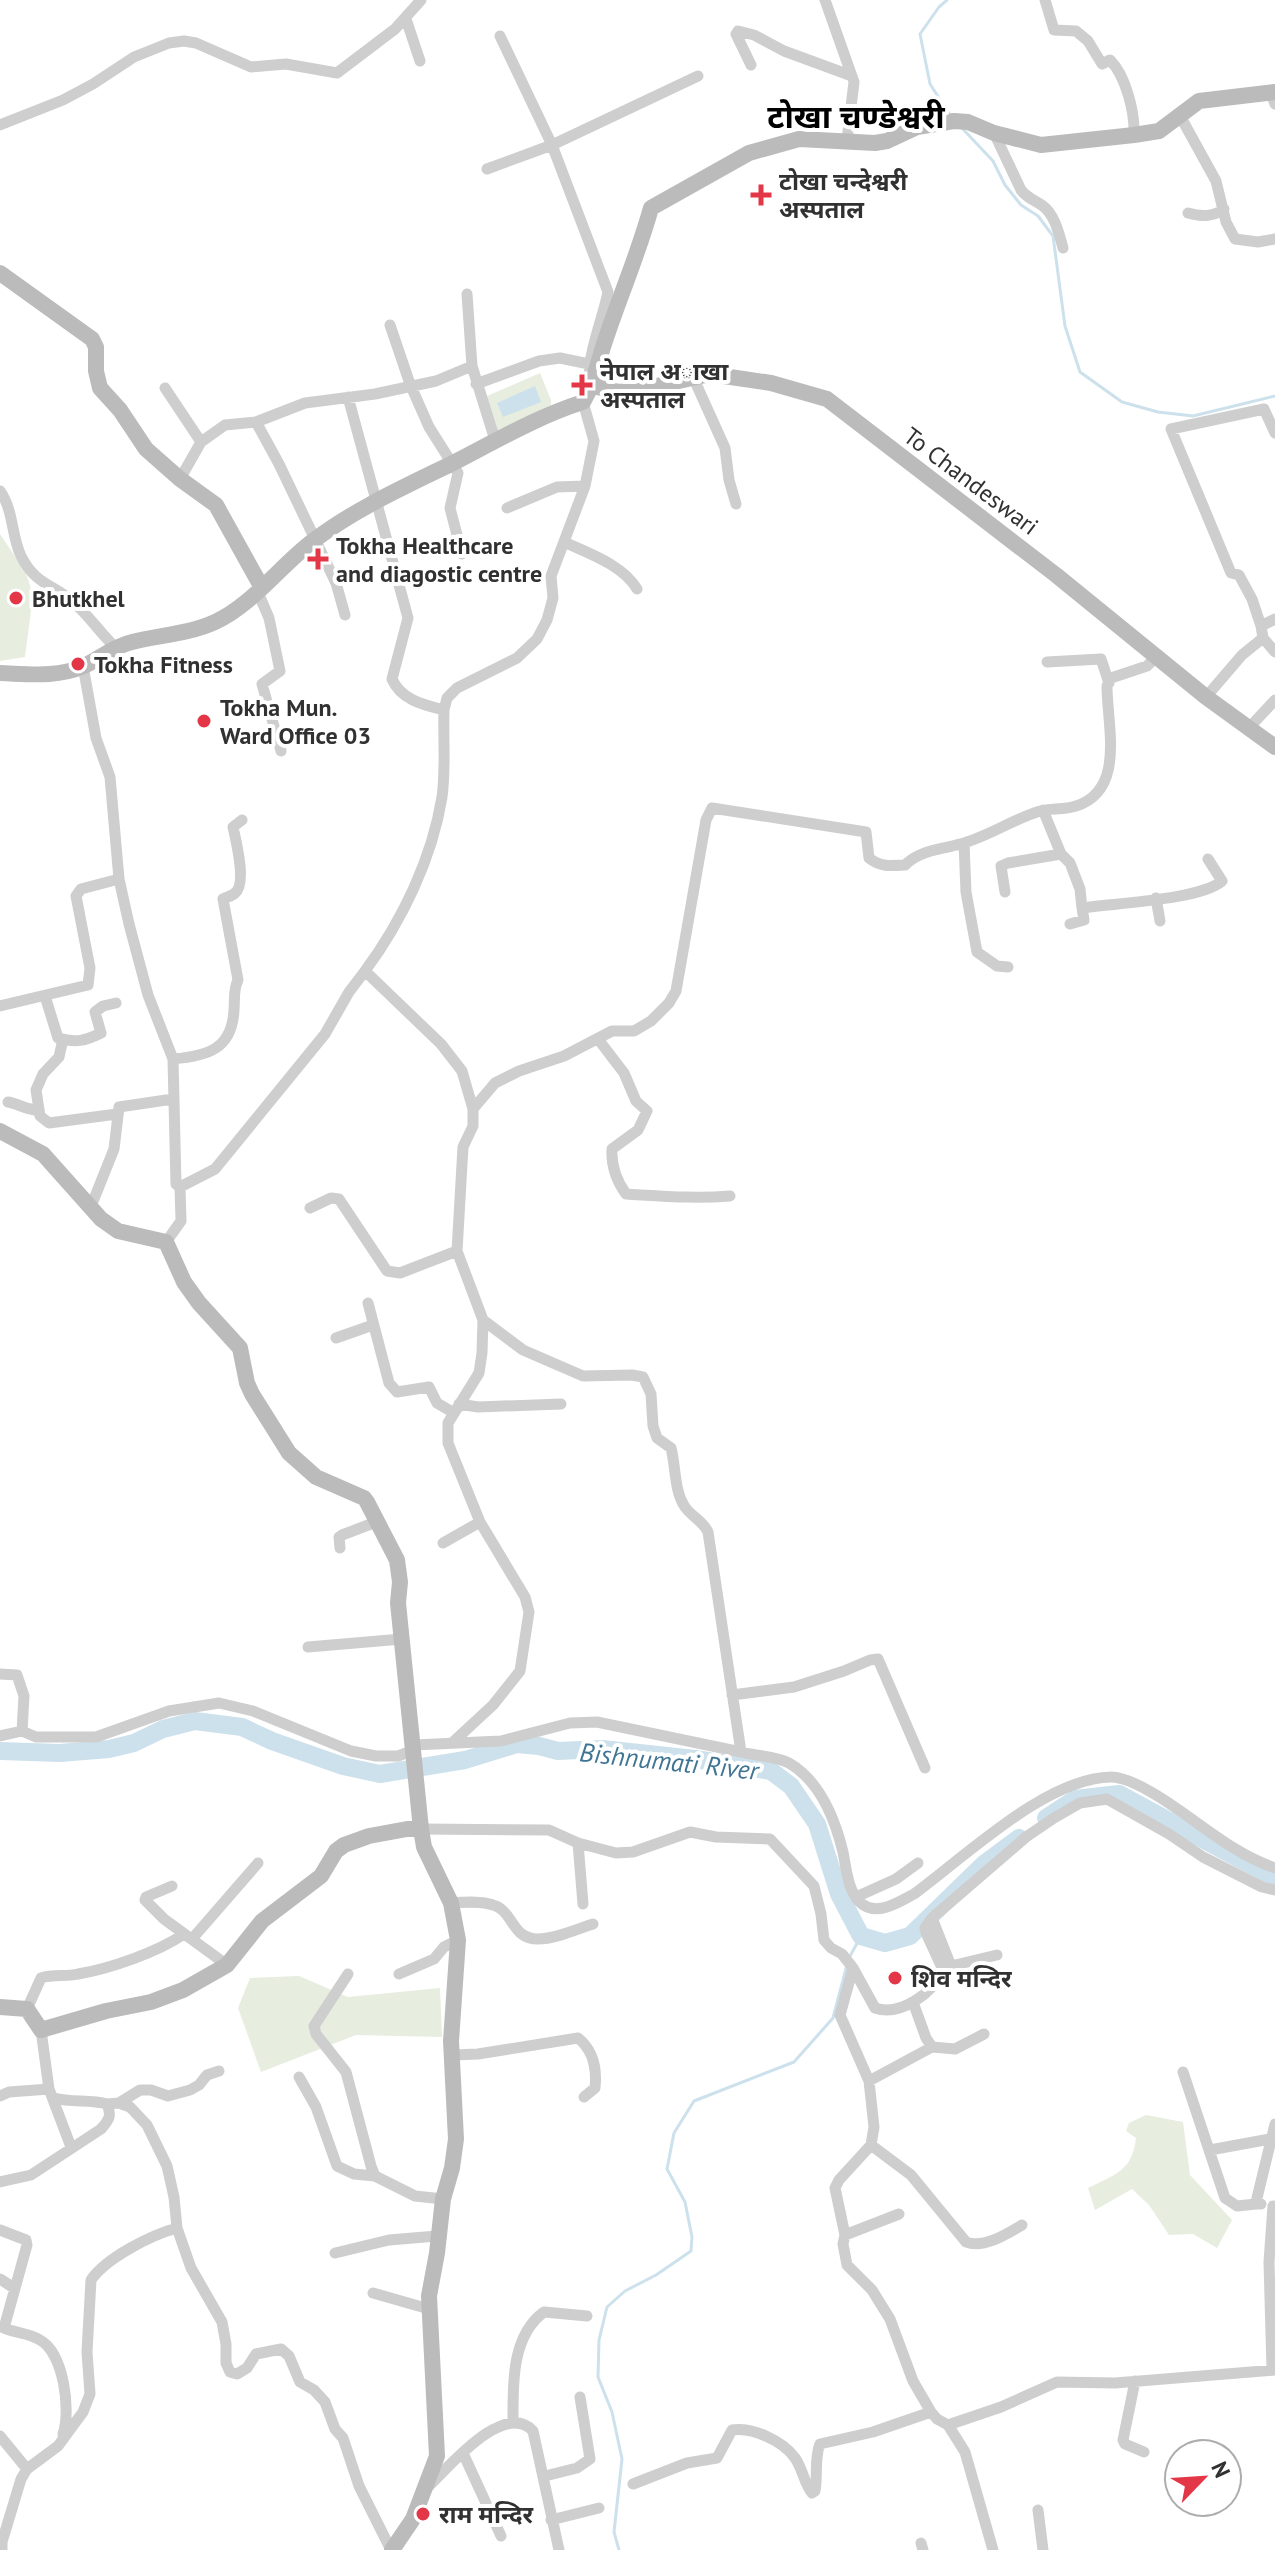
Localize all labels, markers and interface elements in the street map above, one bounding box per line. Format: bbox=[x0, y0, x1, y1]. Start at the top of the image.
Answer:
district label: टोखा चण्डेश्वरी bbox=[767, 95, 945, 137]
place label: टोखा चन्देश्वरी अस्पताल bbox=[779, 166, 908, 225]
marker: टोखा चन्देश्वरी अस्पताल bbox=[750, 184, 772, 206]
place label: नेपाल अाखा अस्पताल bbox=[600, 356, 729, 415]
marker: नेपाल अाखा अस्पताल bbox=[571, 374, 593, 396]
street label: To Chandeswari bbox=[897, 420, 1045, 542]
place label: Tokha Healthcare and diagostic centre bbox=[336, 530, 542, 589]
marker: Tokha Healthcare and diagostic centre bbox=[307, 548, 329, 570]
place label: Bhutkhel bbox=[32, 583, 126, 614]
marker: Bhutkhel bbox=[7, 589, 25, 607]
place label: Tokha Fitness bbox=[94, 649, 233, 680]
marker: Tokha Fitness bbox=[69, 655, 87, 673]
place label: Tokha Mun. Ward Office 03 bbox=[220, 692, 371, 751]
marker: Tokha Mun. Ward Office 03 bbox=[195, 712, 213, 730]
water label: Bishnumati River bbox=[578, 1735, 761, 1787]
place label: शिव मन्दिर bbox=[911, 1963, 1012, 1994]
marker: शिव मन्दिर bbox=[886, 1969, 904, 1987]
north arrow bbox=[1163, 2438, 1243, 2518]
text: N bbox=[1205, 2457, 1237, 2482]
place label: राम मन्दिर bbox=[439, 2499, 533, 2530]
marker: राम मन्दिर bbox=[414, 2505, 432, 2523]

